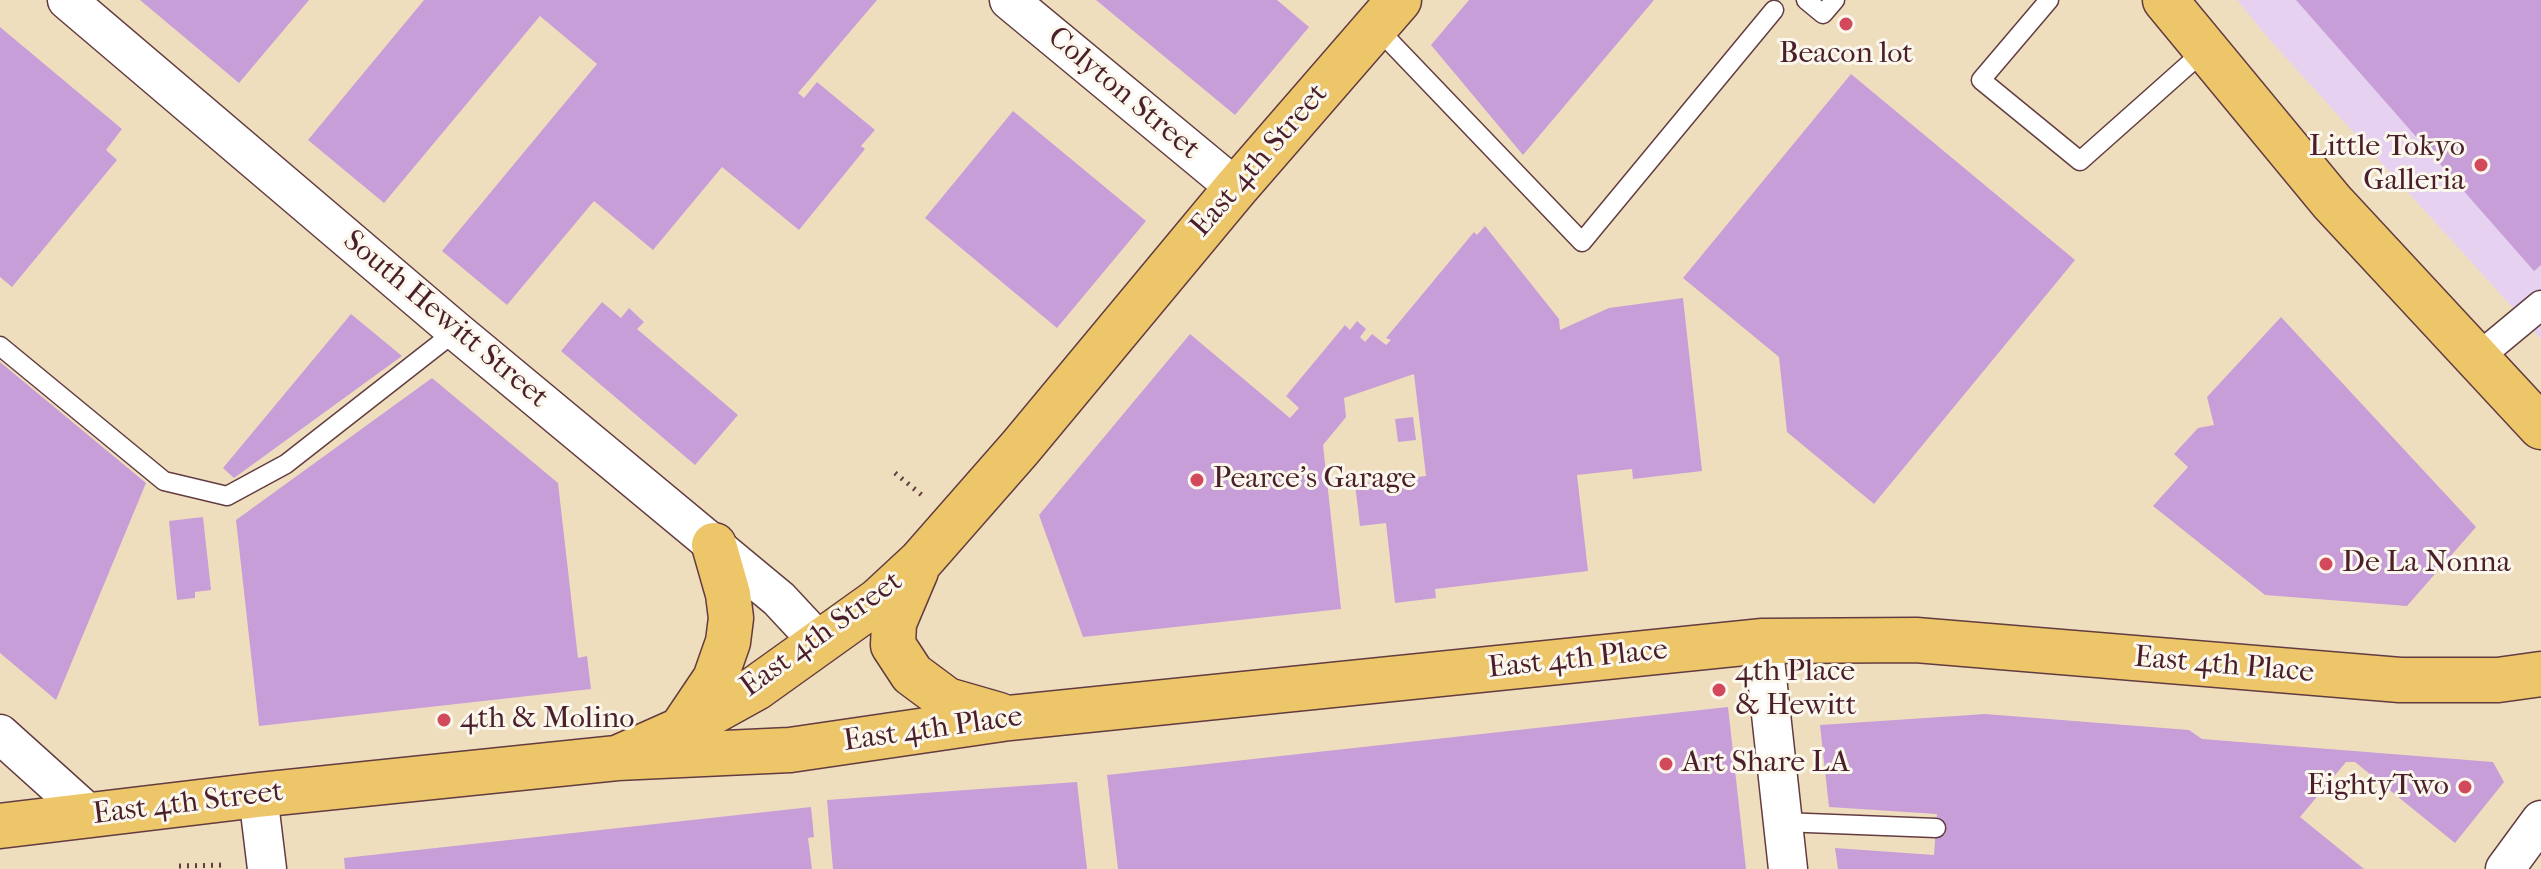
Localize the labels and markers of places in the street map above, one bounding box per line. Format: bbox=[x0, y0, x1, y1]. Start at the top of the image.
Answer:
marker: Beacon lot bbox=[1837, 15, 1855, 33]
place label: Beacon lot bbox=[1779, 37, 1913, 73]
place label: Little Tokyo Galleria bbox=[2309, 130, 2465, 200]
marker: Little Tokyo Galleria bbox=[2472, 156, 2490, 174]
place label: Pearce's Garage bbox=[1213, 462, 1416, 498]
marker: Pearce's Garage bbox=[1188, 471, 1206, 489]
place label: De La Nonna bbox=[2342, 546, 2511, 582]
marker: De La Nonna bbox=[2317, 555, 2335, 573]
place label: 4th Place & Hewitt bbox=[1735, 655, 1856, 726]
marker: 4th Place & Hewitt bbox=[1710, 681, 1728, 699]
place label: 4th & Molino bbox=[460, 702, 634, 738]
marker: 4th & Molino bbox=[435, 711, 453, 729]
place label: Art Share LA bbox=[1682, 746, 1850, 782]
marker: Art Share LA bbox=[1657, 755, 1675, 773]
place label: EightyTwo bbox=[2307, 769, 2449, 805]
marker: EightyTwo bbox=[2456, 778, 2474, 796]

